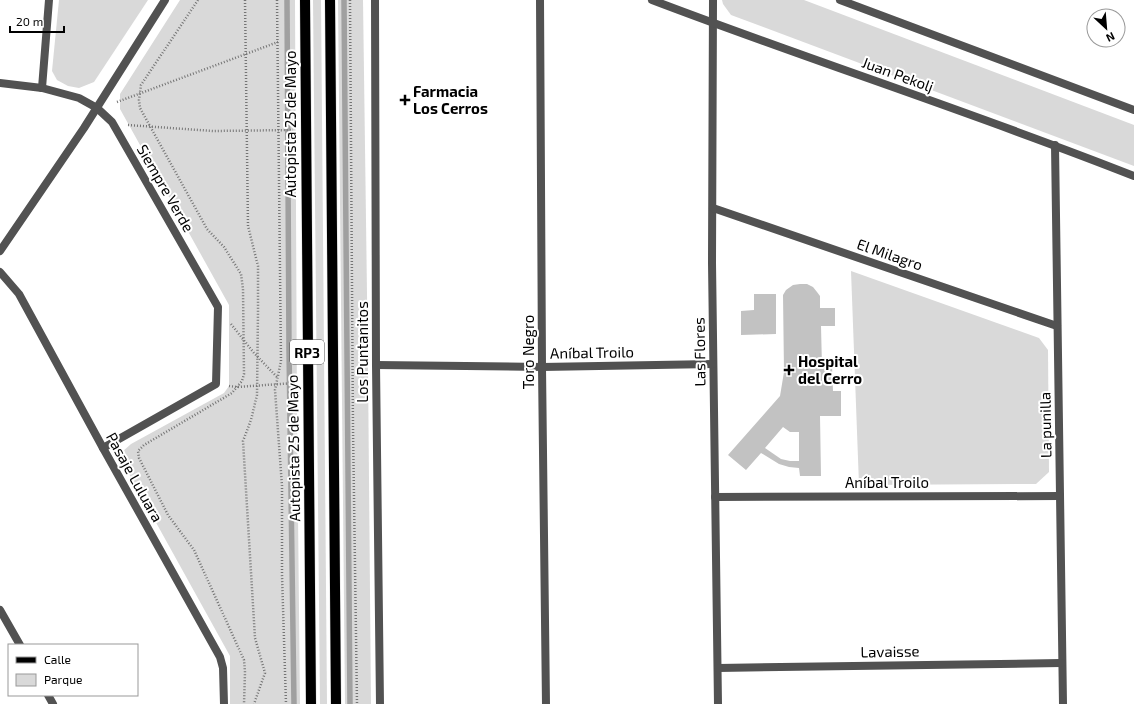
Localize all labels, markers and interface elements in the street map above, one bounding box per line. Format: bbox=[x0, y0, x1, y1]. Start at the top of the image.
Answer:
scale bar bbox=[10, 8, 64, 34]
north arrow bbox=[1086, 8, 1126, 48]
text: 20 m bbox=[16, 14, 43, 28]
text: N bbox=[1104, 30, 1117, 45]
street label: Autopista 25 de Mayo bbox=[281, 50, 299, 198]
street label: Juan Pekolj bbox=[859, 53, 936, 96]
place label: Farmacia Los Cerros bbox=[413, 82, 488, 117]
marker: Farmacia Los Cerros bbox=[400, 95, 410, 105]
street label: Siempre Verde bbox=[134, 141, 198, 235]
street label: El Milagro bbox=[855, 234, 925, 274]
street label: Los Puntanitos bbox=[353, 301, 371, 403]
street label: Toro Negro bbox=[519, 315, 537, 389]
street label: Las Flores bbox=[689, 317, 709, 387]
road number: RP3 bbox=[290, 340, 324, 364]
street label: Aníbal Troilo bbox=[550, 342, 634, 362]
place label: Hospital del Cerro bbox=[798, 352, 862, 387]
marker: Hospital del Cerro bbox=[783, 364, 795, 376]
street label: Autopista 25 de Mayo bbox=[283, 374, 303, 522]
street label: La punilla bbox=[1035, 392, 1055, 458]
street label: Pasaje Luluara bbox=[102, 429, 167, 525]
street label: Aníbal Troilo bbox=[845, 473, 929, 491]
street label: Lavaisse bbox=[860, 641, 920, 661]
legend bbox=[8, 644, 138, 696]
text: Calle bbox=[44, 652, 71, 666]
text: Parque bbox=[44, 672, 82, 686]

